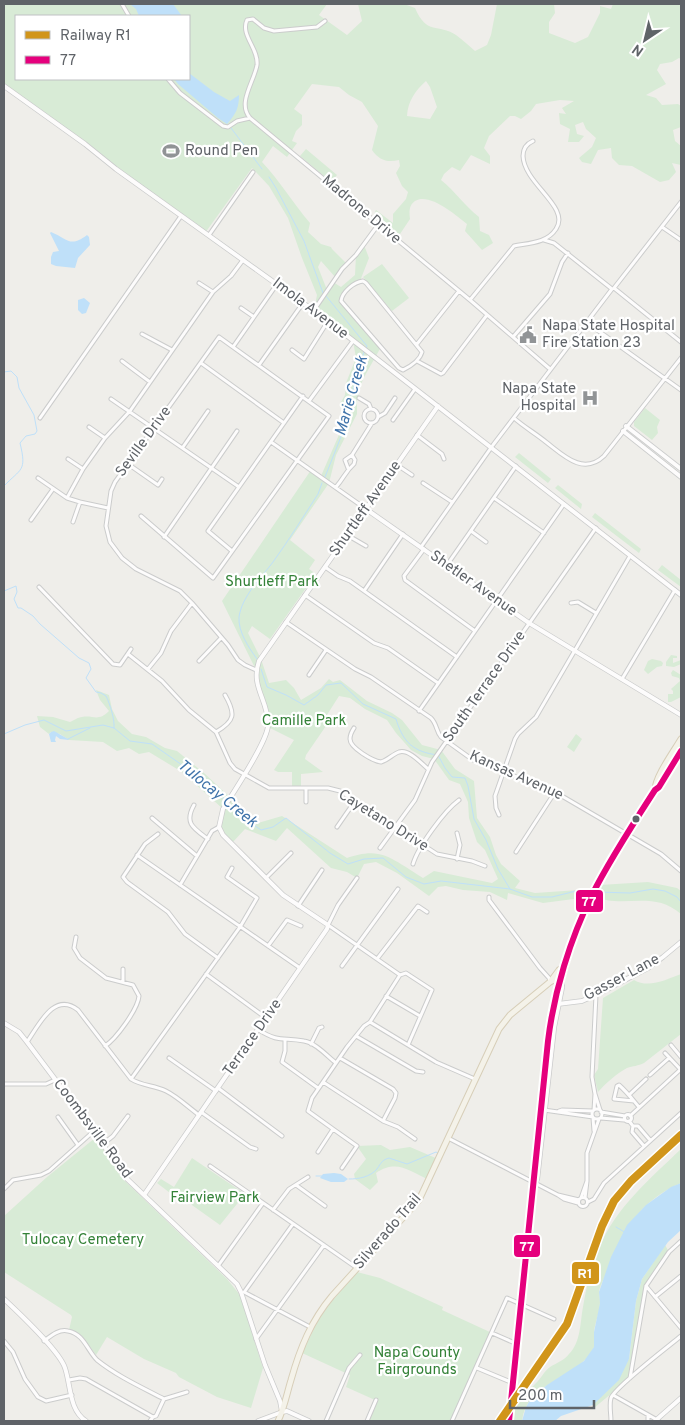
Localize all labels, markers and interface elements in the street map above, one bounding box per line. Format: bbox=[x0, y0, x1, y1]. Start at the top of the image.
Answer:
legend bbox=[15, 15, 190, 80]
north arrow bbox=[620, 15, 670, 65]
text: Railway R1 bbox=[60, 27, 131, 46]
text: N bbox=[629, 40, 647, 59]
text: 77 bbox=[60, 52, 76, 71]
sports icon: Round Pen bbox=[161, 141, 181, 161]
place label: Round Pen bbox=[185, 142, 258, 161]
street label: Madrone Drive bbox=[317, 171, 405, 249]
street label: Imola Avenue bbox=[268, 274, 352, 344]
place label: Napa State Hospital Fire Station 23 bbox=[542, 317, 675, 353]
public building icon: Napa State Hospital Fire Station 23 bbox=[518, 325, 538, 345]
water label: Marie Creek bbox=[331, 353, 373, 438]
place label: Napa State Hospital bbox=[502, 380, 576, 416]
hospital icon: Napa State Hospital bbox=[580, 388, 600, 408]
street label: Seville Drive bbox=[112, 403, 176, 481]
street label: Shurtleff Avenue bbox=[326, 457, 406, 561]
street label: Shetler Avenue bbox=[426, 547, 520, 621]
park label: Shurtleff Park bbox=[225, 573, 319, 592]
street label: South Terrace Drive bbox=[439, 627, 531, 747]
park label: Camille Park bbox=[262, 712, 346, 731]
street label: Kansas Avenue bbox=[466, 747, 566, 805]
water label: Tulocay Creek bbox=[173, 756, 262, 833]
street label: Cayetano Drive bbox=[334, 786, 432, 856]
unlabelled marker bbox=[631, 814, 641, 824]
line badge: 77 bbox=[575, 889, 604, 913]
text: 77 bbox=[582, 894, 597, 911]
street label: Gasser Lane bbox=[581, 950, 663, 1006]
street label: Terrace Drive bbox=[219, 996, 287, 1080]
street label: Coombsville Road bbox=[48, 1075, 136, 1183]
park label: Fairview Park bbox=[170, 1189, 260, 1208]
street label: Silverado Trail bbox=[350, 1190, 426, 1274]
park label: Tulocay Cemetery bbox=[22, 1231, 144, 1250]
line badge: 77 bbox=[513, 1234, 541, 1258]
text: 77 bbox=[520, 1239, 535, 1256]
line badge: R1 bbox=[571, 1261, 600, 1285]
text: R1 bbox=[577, 1266, 593, 1283]
park label: Napa County Fairgrounds bbox=[374, 1344, 460, 1380]
scale bar bbox=[510, 1378, 594, 1410]
text: 200 m bbox=[518, 1387, 563, 1406]

